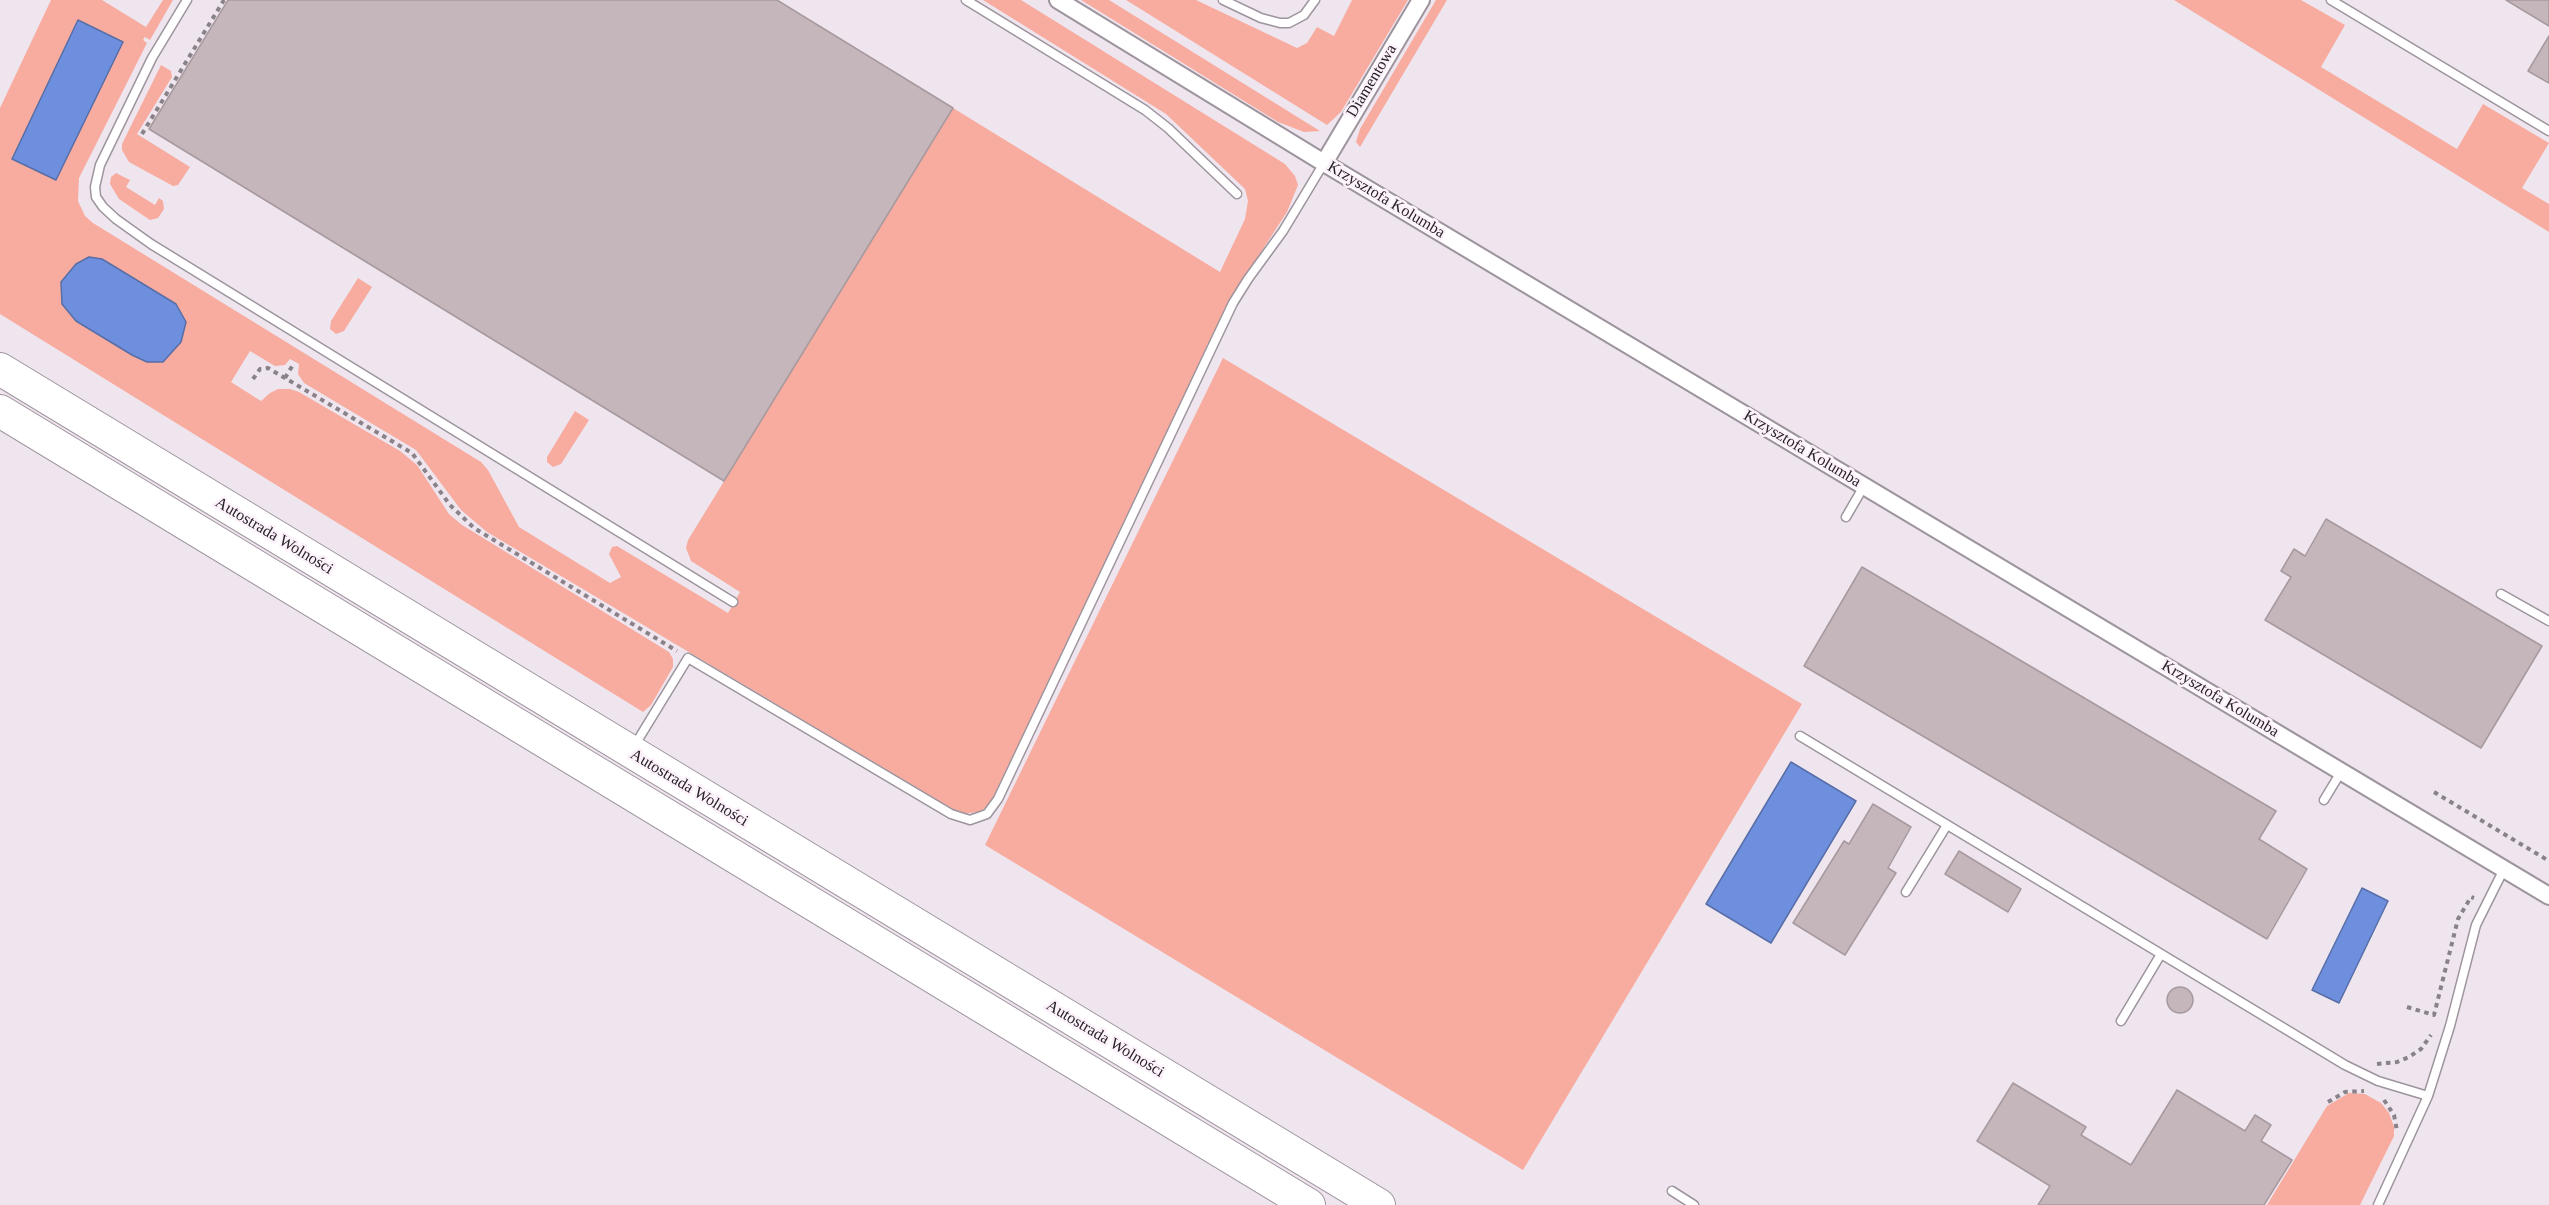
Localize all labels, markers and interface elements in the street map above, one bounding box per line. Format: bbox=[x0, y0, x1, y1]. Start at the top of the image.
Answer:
street label: Diamentowa bbox=[1343, 41, 1401, 121]
street label: Krzysztofa Kolumba bbox=[1324, 157, 1448, 243]
street label: Krzysztofa Kolumba bbox=[1740, 406, 1864, 492]
street label: Autostrada Wolności bbox=[212, 493, 336, 579]
street label: Krzysztofa Kolumba bbox=[2158, 656, 2282, 742]
street label: Autostrada Wolności bbox=[627, 745, 751, 831]
street label: Autostrada Wolności bbox=[1043, 996, 1167, 1082]

